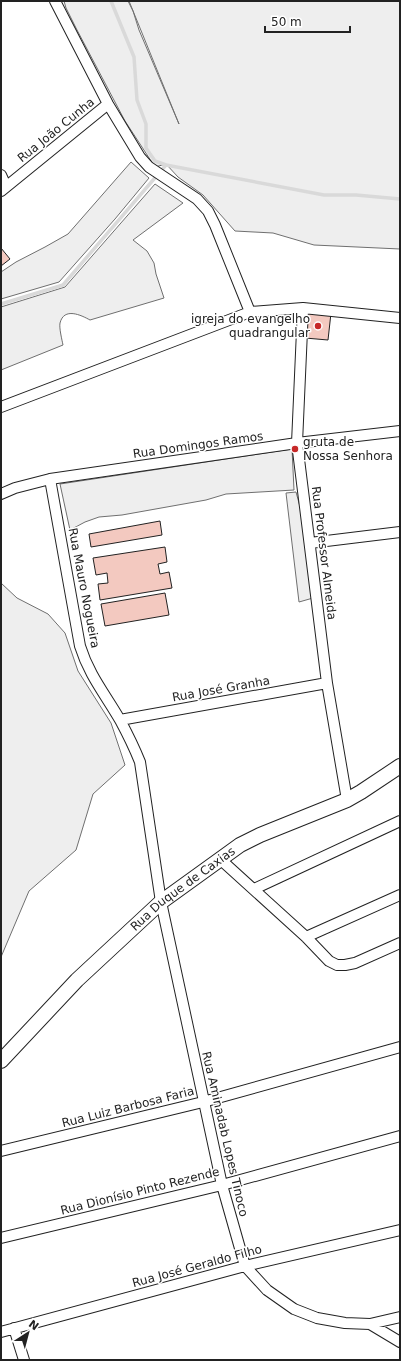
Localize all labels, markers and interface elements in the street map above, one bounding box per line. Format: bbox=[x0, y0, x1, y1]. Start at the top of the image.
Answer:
scale bar bbox=[265, 8, 350, 34]
text: 50 m bbox=[271, 15, 302, 29]
street label: Rua João Cunha bbox=[15, 95, 97, 165]
place label: igreja do evangelho quadrangular bbox=[191, 312, 310, 340]
marker: igreja do evangelho quadrangular bbox=[313, 321, 323, 331]
street label: Rua Domingos Ramos bbox=[132, 429, 264, 461]
place label: gruta de Nossa Senhora bbox=[303, 435, 393, 463]
marker: gruta de Nossa Senhora bbox=[290, 444, 300, 454]
street label: Rua Professor Almeida bbox=[309, 485, 339, 621]
street label: Rua Mauro Nogueira bbox=[65, 527, 103, 649]
street label: Rua José Granha bbox=[171, 674, 271, 704]
street label: Rua Duque de Caxias bbox=[128, 844, 238, 934]
street label: Rua Aminadab Lopes Tinoco bbox=[199, 1050, 251, 1218]
street label: Rua Luiz Barbosa Faria bbox=[60, 1084, 196, 1130]
street label: Rua Dionísio Pinto Rezende bbox=[59, 1164, 221, 1218]
street label: Rua José Geraldo Filho bbox=[131, 1242, 263, 1290]
north arrow bbox=[8, 1313, 48, 1353]
text: N bbox=[26, 1317, 41, 1333]

